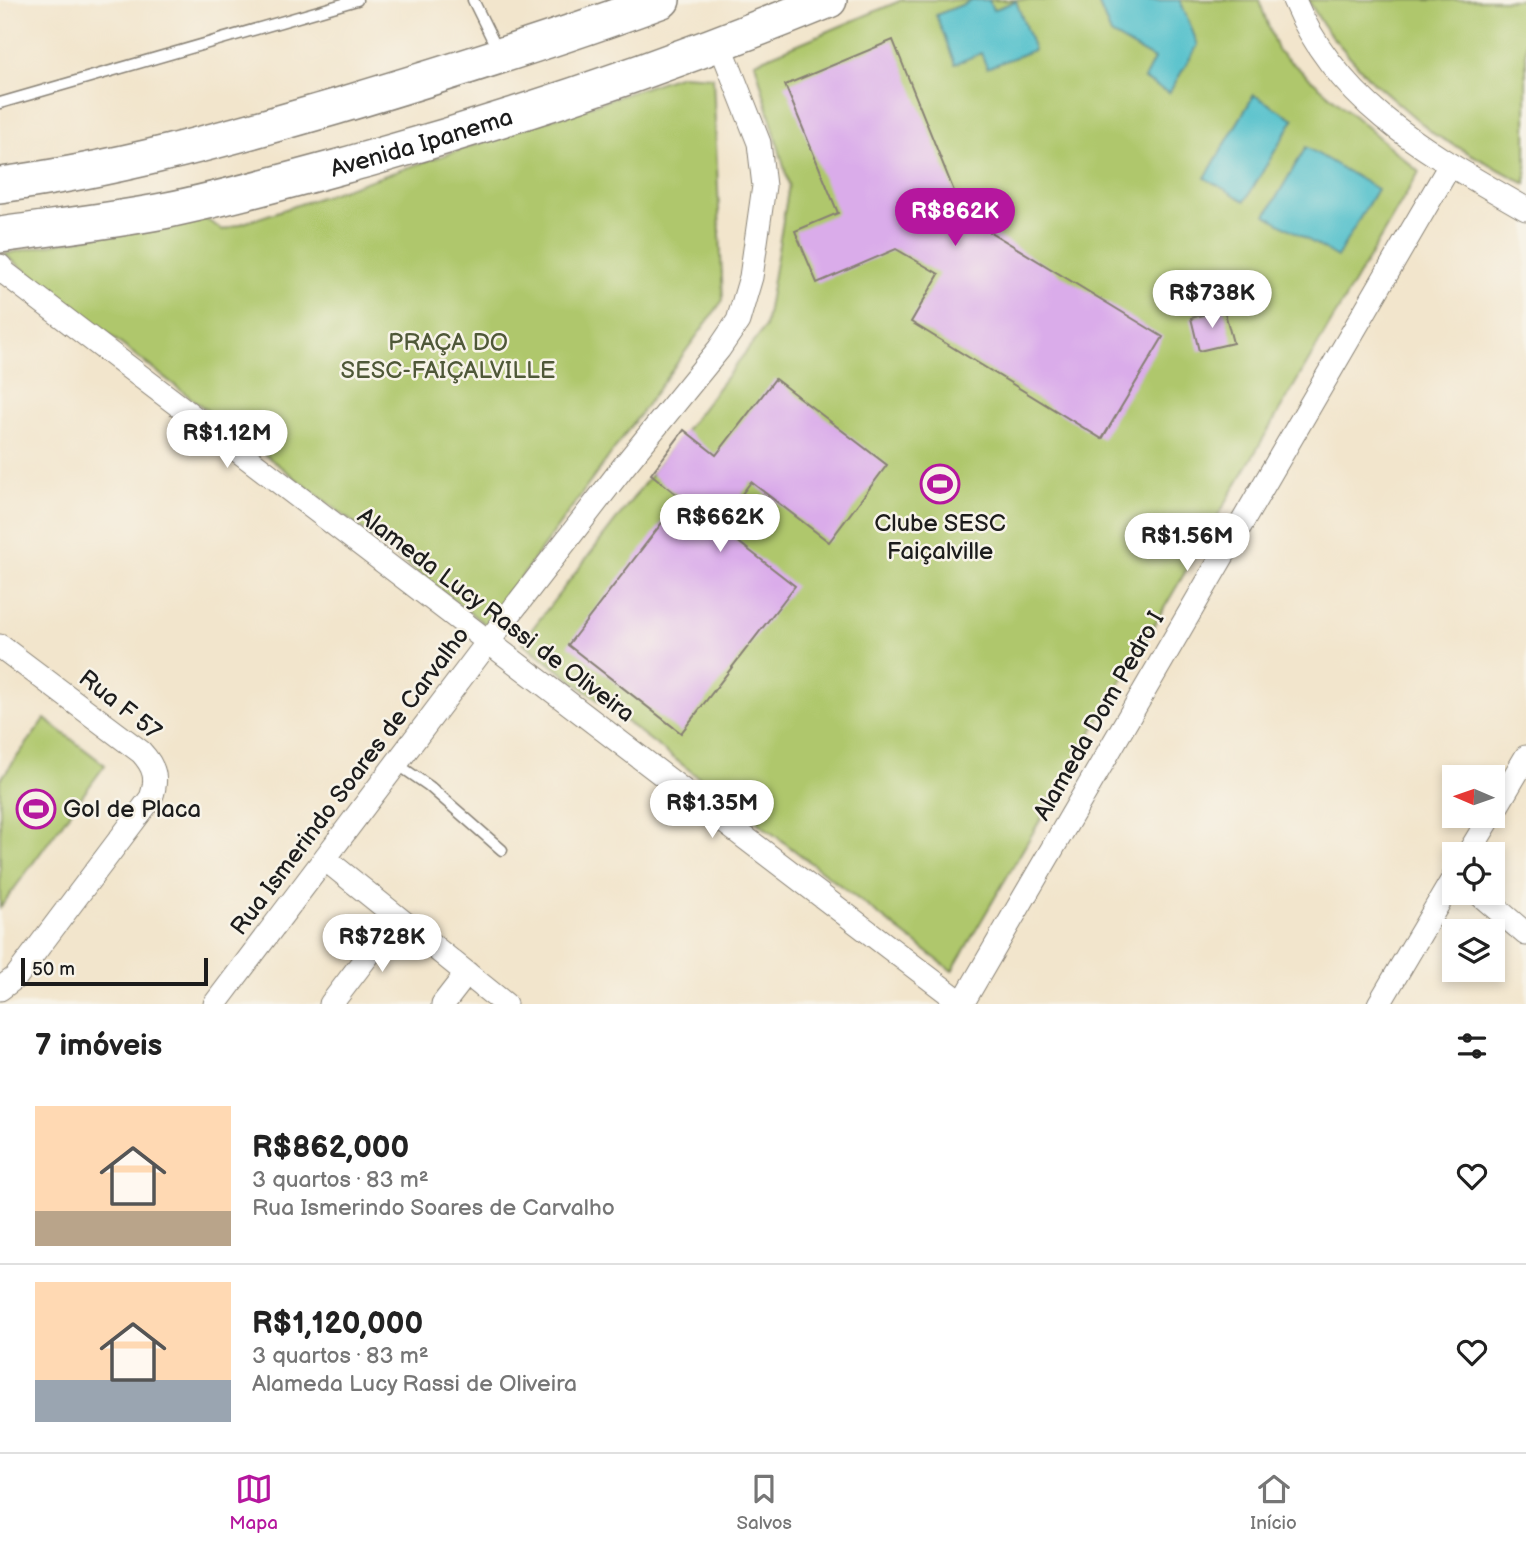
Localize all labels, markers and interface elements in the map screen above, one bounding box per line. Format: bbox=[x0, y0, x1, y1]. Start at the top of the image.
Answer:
street label: Avenida Ipanema bbox=[327, 102, 516, 183]
pin: R$862K bbox=[898, 188, 1012, 248]
text: R$862K bbox=[911, 197, 999, 225]
pin: R$738K bbox=[1155, 270, 1269, 330]
text: R$738K bbox=[1169, 279, 1255, 307]
park label: PRAÇA DO SESC-FAIÇALVILLE bbox=[340, 328, 556, 385]
pin: R$1.12M bbox=[162, 410, 292, 470]
text: R$1.12M bbox=[183, 419, 271, 447]
sports icon: Clube SESC Faiçalville bbox=[919, 463, 961, 505]
pin: R$662K bbox=[663, 494, 777, 554]
street label: Alameda Lucy Rassi de Oliveira bbox=[352, 501, 640, 729]
text: R$662K bbox=[676, 503, 764, 531]
place label: Clube SESC Faiçalville bbox=[874, 509, 1006, 566]
pin: R$1.56M bbox=[1122, 514, 1252, 573]
text: R$1.56M bbox=[1141, 522, 1233, 550]
street label: Alameda Dom Pedro I bbox=[1027, 606, 1171, 826]
street label: Rua Ismerindo Soares de Carvalho bbox=[225, 621, 475, 941]
street label: Rua F 57 bbox=[73, 664, 167, 746]
north arrow bbox=[1442, 765, 1505, 828]
map controls bbox=[1442, 765, 1505, 982]
pin: R$1.35M bbox=[647, 780, 777, 840]
sports icon: Gol de Placa bbox=[15, 788, 57, 830]
text: R$1.35M bbox=[666, 789, 758, 817]
place label: Gol de Placa bbox=[63, 795, 201, 824]
button: locate bbox=[1442, 842, 1505, 905]
pin: R$728K bbox=[325, 914, 439, 974]
button: layers bbox=[1442, 919, 1505, 982]
text: R$728K bbox=[339, 923, 425, 951]
scale bar bbox=[21, 955, 208, 987]
text: 50 m bbox=[32, 958, 75, 981]
icon: filters bbox=[1453, 1027, 1491, 1065]
text: 7 imóveis bbox=[35, 1028, 162, 1064]
text: R$862,000 bbox=[252, 1130, 409, 1166]
icon: home bbox=[91, 1134, 175, 1218]
icon: heart bbox=[1453, 1157, 1491, 1195]
text: 3 quartos · 83 m² bbox=[252, 1166, 429, 1194]
text: Rua Ismerindo Soares de Carvalho bbox=[252, 1194, 615, 1222]
text: R$1,120,000 bbox=[252, 1306, 423, 1342]
icon: home bbox=[91, 1310, 175, 1394]
icon: heart bbox=[1453, 1333, 1491, 1371]
text: 3 quartos · 83 m² bbox=[252, 1342, 429, 1370]
text: Alameda Lucy Rassi de Oliveira bbox=[252, 1370, 577, 1398]
tab: Mapa bbox=[229, 1470, 278, 1535]
tab: Salvos bbox=[736, 1470, 792, 1535]
tab: Início bbox=[1250, 1470, 1297, 1535]

